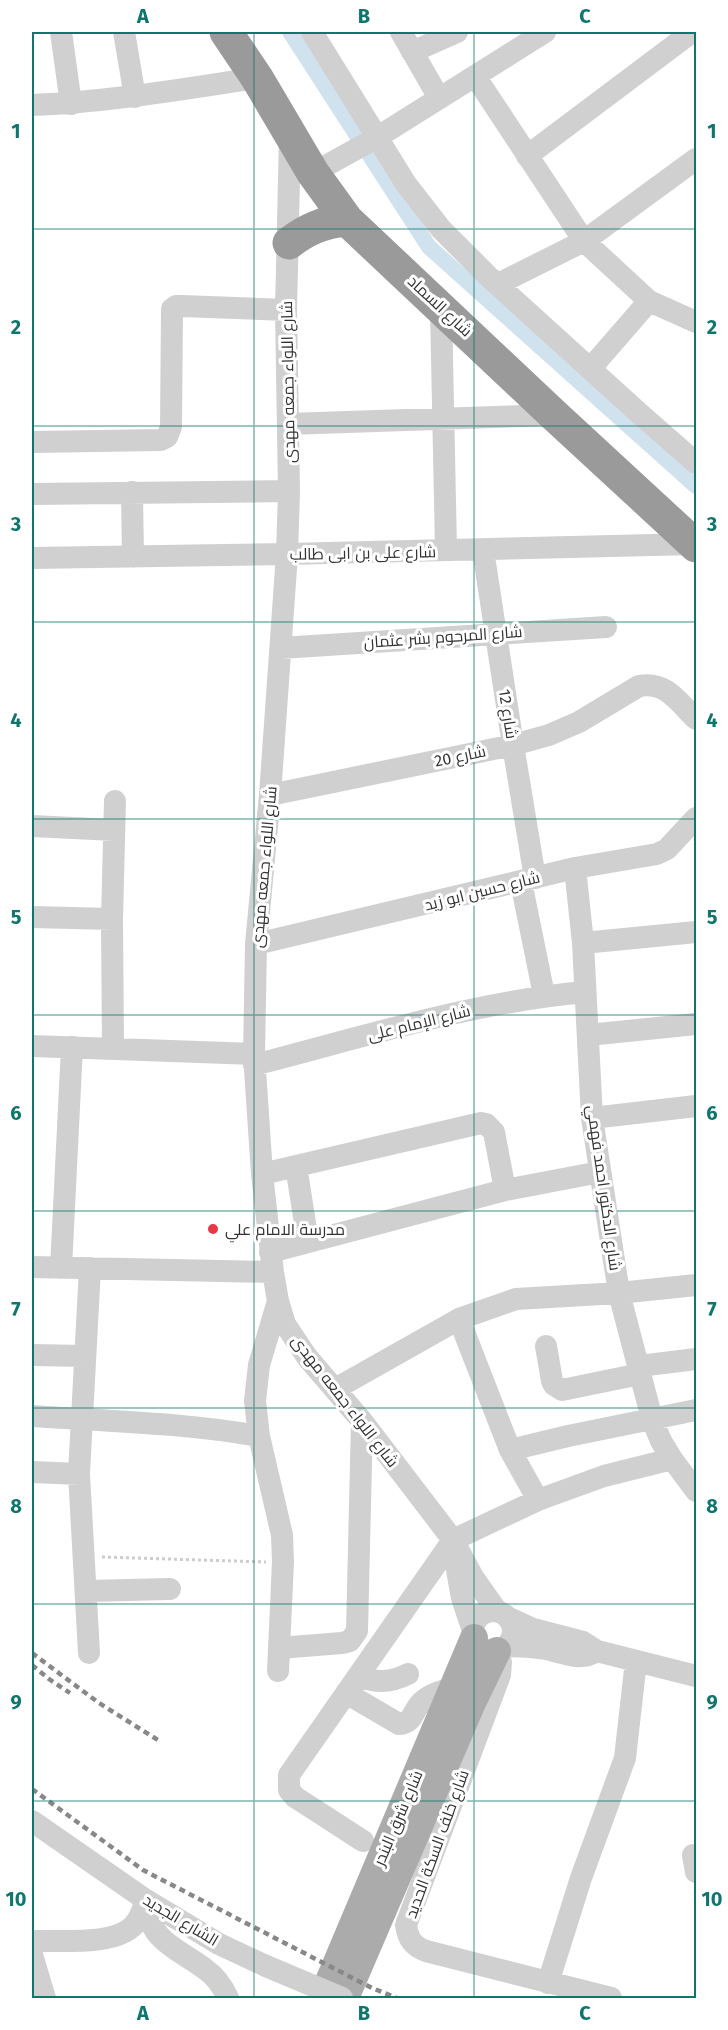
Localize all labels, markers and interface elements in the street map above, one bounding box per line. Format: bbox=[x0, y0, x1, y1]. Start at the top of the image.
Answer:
text: A bbox=[136, 4, 150, 28]
text: B bbox=[358, 4, 370, 28]
text: C bbox=[579, 4, 591, 28]
text: 1 bbox=[11, 119, 21, 143]
text: 1 bbox=[707, 119, 717, 143]
street label: شارع السماد bbox=[403, 271, 476, 342]
street label: شارع اللواء جمعه مهدى bbox=[277, 301, 301, 463]
text: 2 bbox=[11, 315, 21, 339]
text: 2 bbox=[707, 315, 717, 339]
text: 3 bbox=[10, 512, 21, 536]
text: 3 bbox=[706, 512, 717, 536]
street label: شارع على بن ابى طالب bbox=[290, 542, 436, 566]
street label: شارع المرحوم بشر عثمان bbox=[363, 622, 523, 654]
street label: شارع 12 bbox=[493, 688, 521, 741]
text: 4 bbox=[10, 708, 22, 732]
text: 4 bbox=[706, 708, 718, 732]
street label: شارع 20 bbox=[433, 741, 488, 773]
street label: شارع اللواء جمعه مهدى bbox=[247, 785, 283, 949]
street label: شارع حسين ابو زيد bbox=[422, 867, 542, 916]
text: 5 bbox=[11, 905, 22, 929]
text: 5 bbox=[707, 905, 718, 929]
street label: شارع الإمام على bbox=[366, 1001, 473, 1047]
text: 6 bbox=[10, 1101, 22, 1125]
text: 6 bbox=[706, 1101, 718, 1125]
street label: شارع الدكتور احمد فهمي bbox=[579, 1104, 625, 1273]
place label: مدرسة الامام علي bbox=[225, 1220, 345, 1243]
marker: مدرسة الامام علي bbox=[206, 1222, 220, 1236]
text: 7 bbox=[11, 1297, 21, 1321]
text: 7 bbox=[707, 1297, 717, 1321]
street label: شارع اللواء جمعه مهدى bbox=[286, 1331, 402, 1472]
text: 8 bbox=[10, 1494, 22, 1518]
text: 8 bbox=[706, 1494, 718, 1518]
text: 9 bbox=[10, 1690, 22, 1714]
text: 9 bbox=[706, 1690, 718, 1714]
street label: شارع شرق البندر bbox=[369, 1767, 428, 1870]
street label: شارع خلف السكة الحديد bbox=[401, 1767, 475, 1921]
text: 10 bbox=[6, 1887, 26, 1911]
text: 10 bbox=[702, 1887, 722, 1911]
street label: الشارع الجديد bbox=[139, 1890, 222, 1952]
text: A bbox=[136, 2001, 150, 2025]
text: B bbox=[358, 2001, 370, 2025]
text: C bbox=[579, 2001, 591, 2025]

